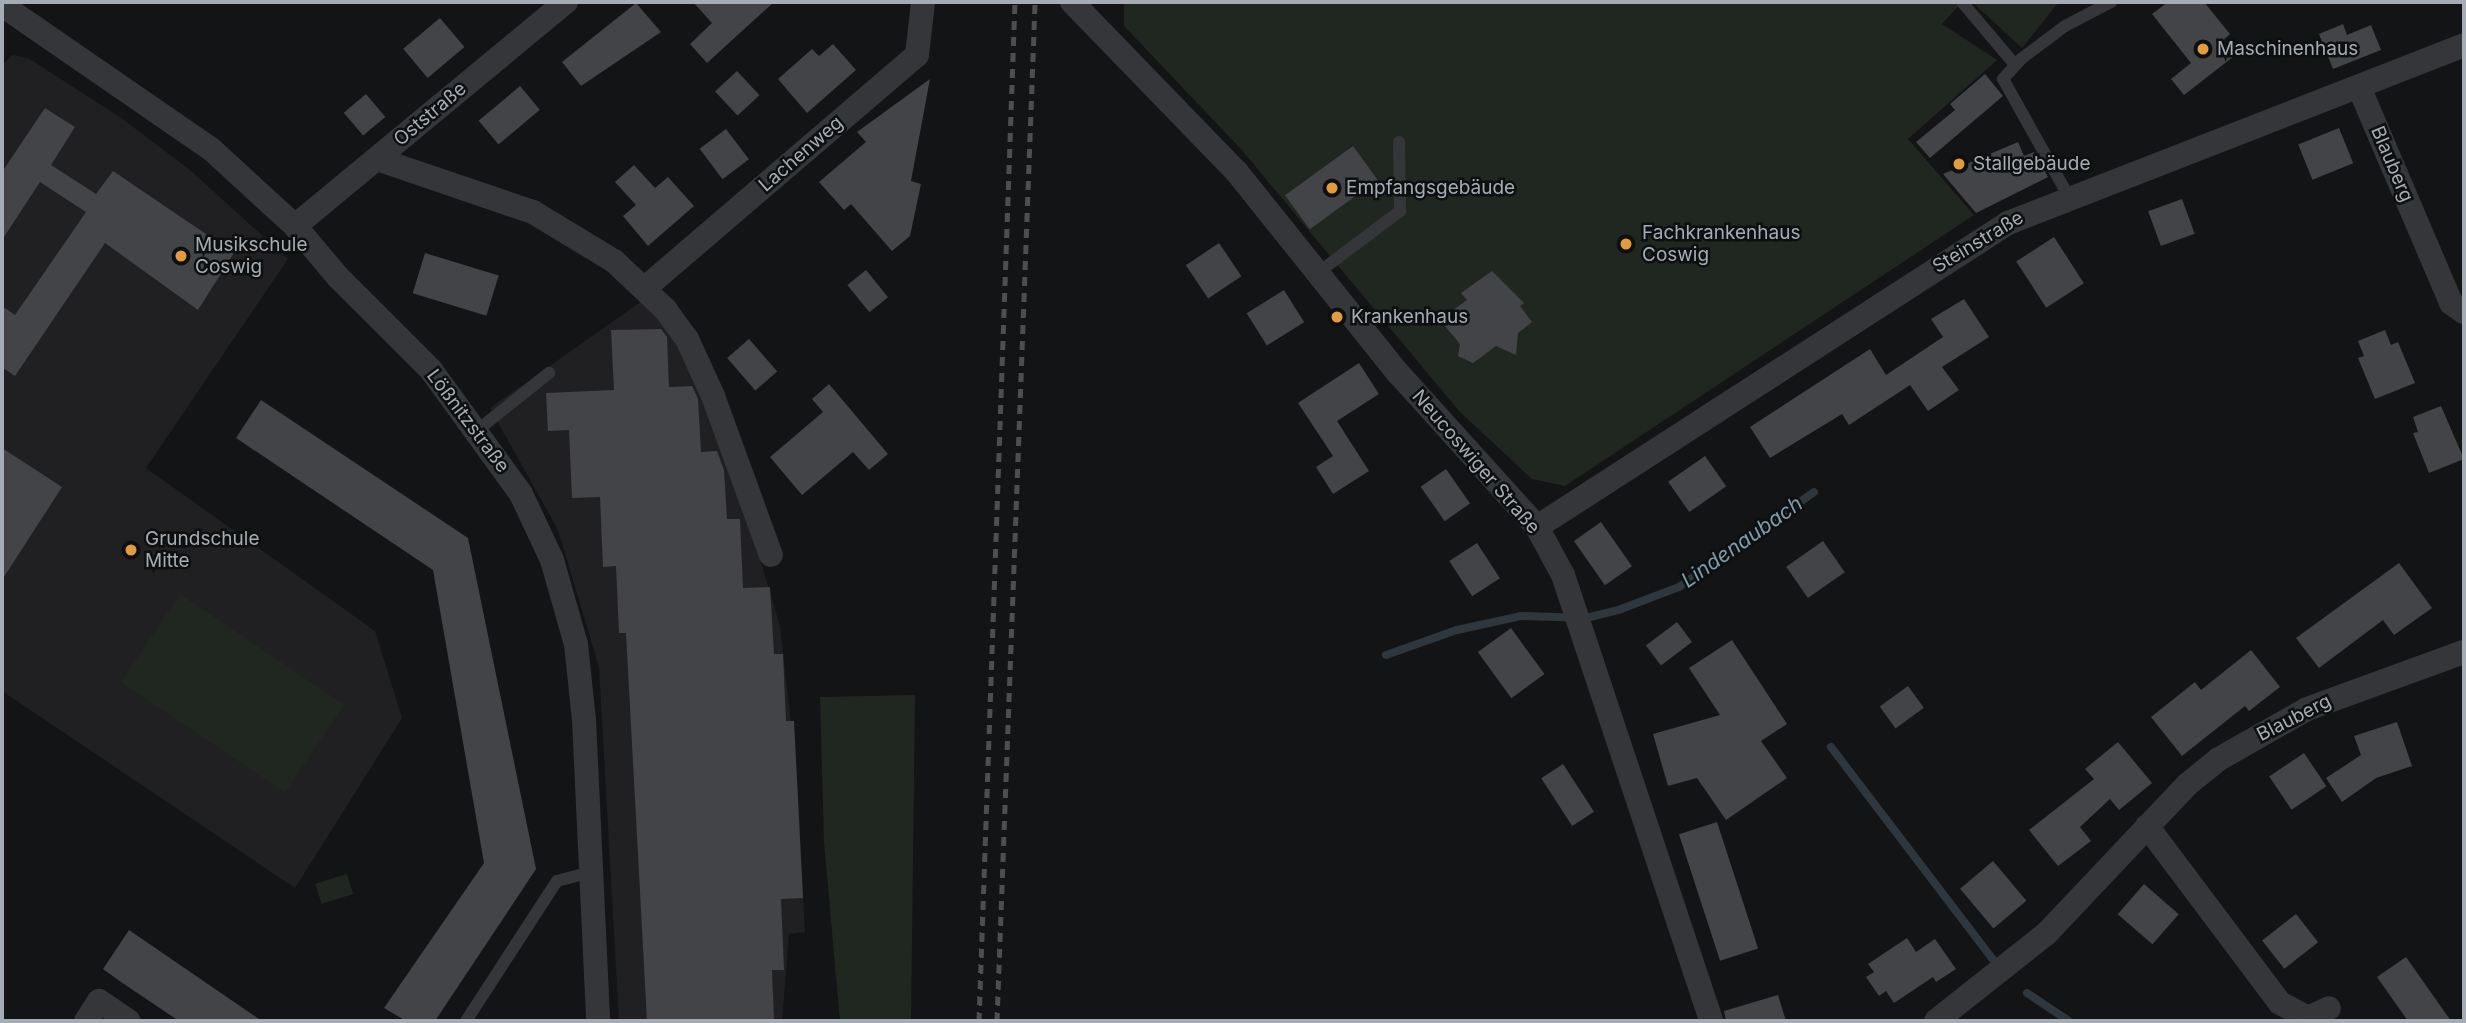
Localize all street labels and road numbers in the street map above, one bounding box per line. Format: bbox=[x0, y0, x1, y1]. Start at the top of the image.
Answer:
street label: Oststraße bbox=[389, 77, 471, 151]
street label: Lachenweg bbox=[754, 111, 848, 197]
street label: Blauberg bbox=[2366, 123, 2418, 205]
street label: Steinstraße bbox=[1928, 206, 2028, 278]
street label: Lößnitzstraße bbox=[422, 365, 514, 477]
street label: Neucoswiger Straße bbox=[1407, 385, 1545, 539]
street label: Blauberg bbox=[2253, 690, 2335, 746]

